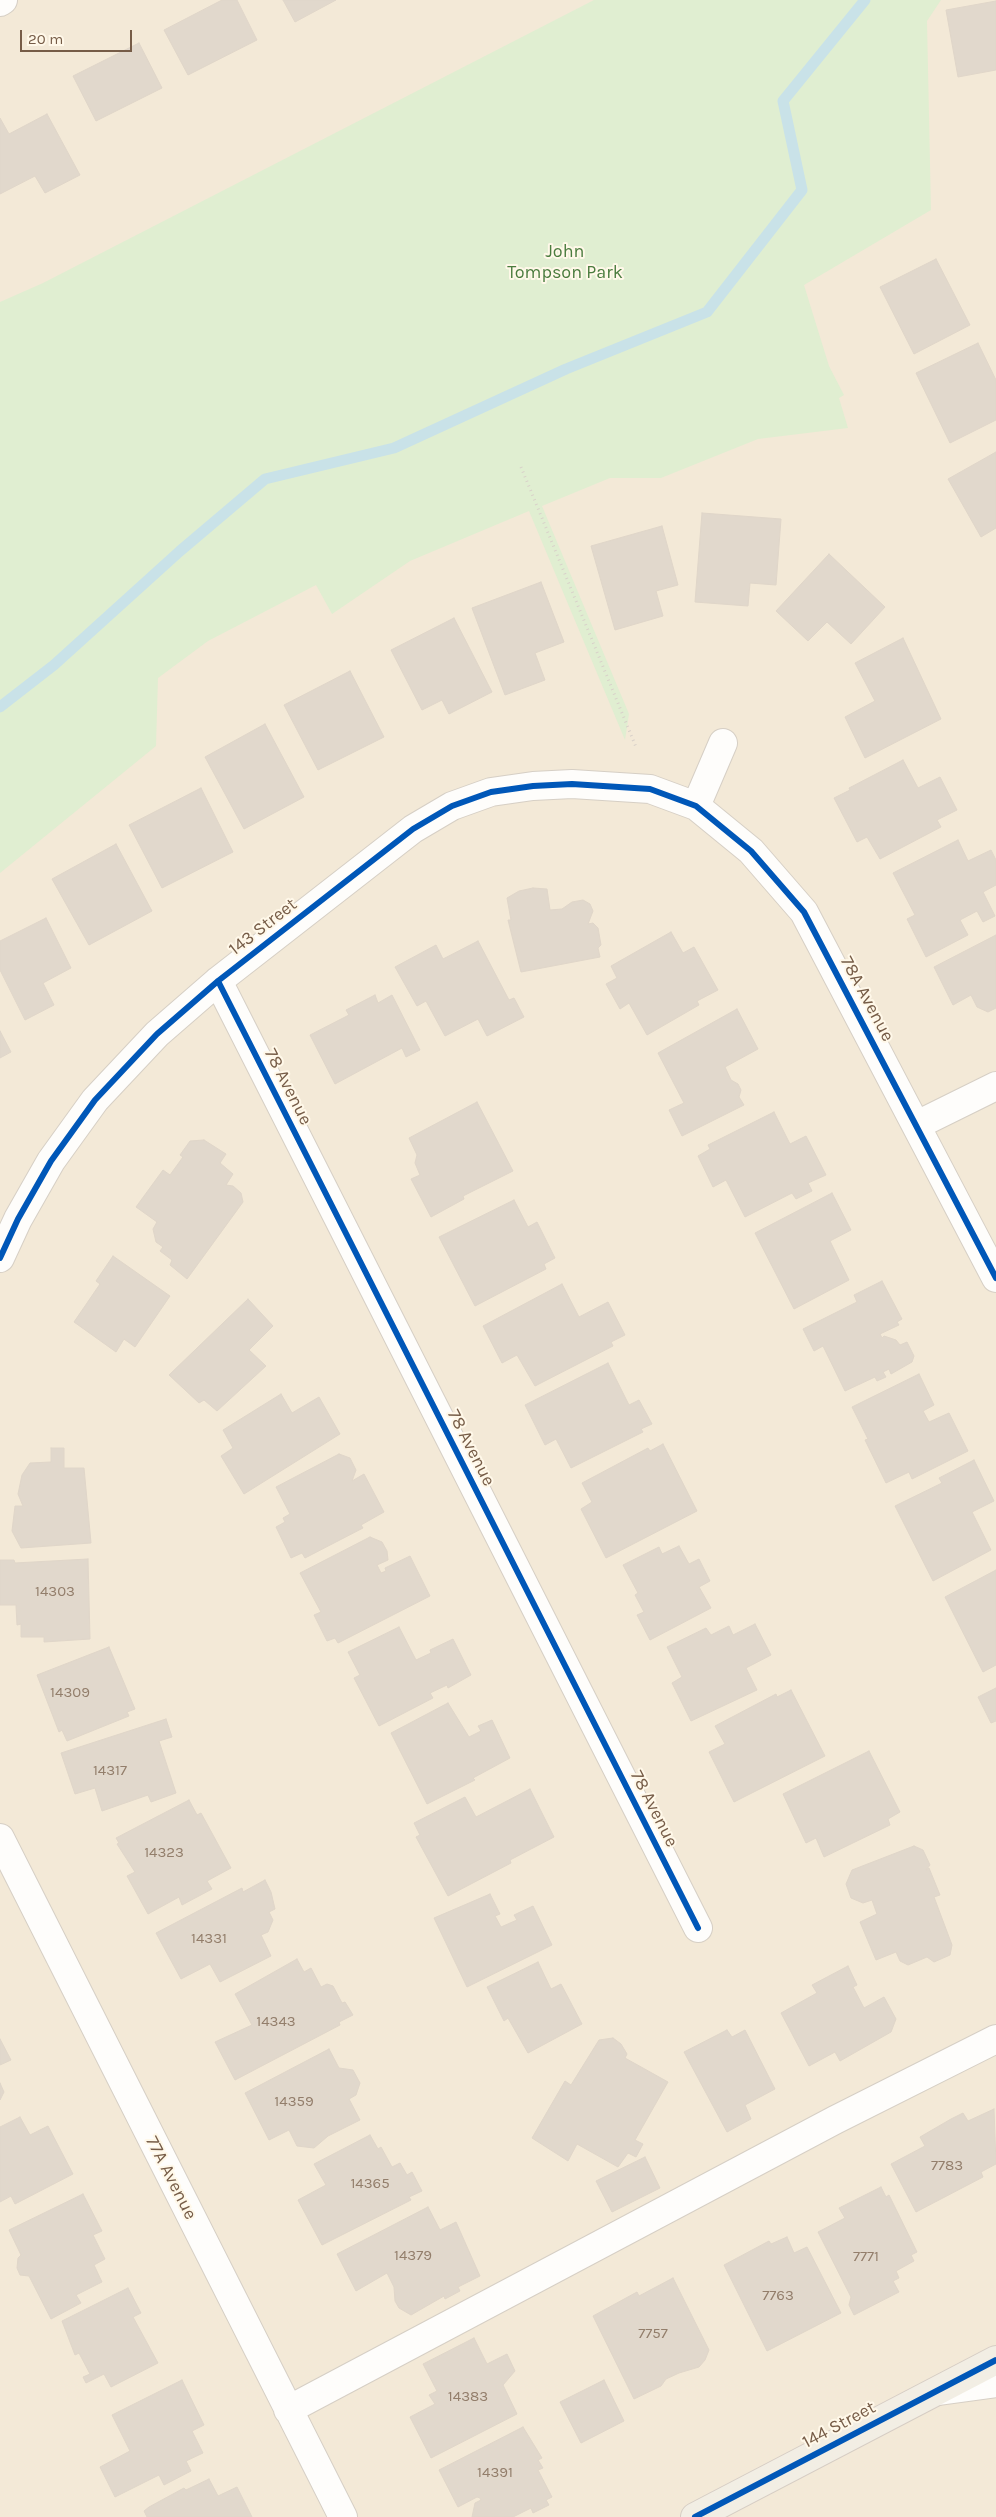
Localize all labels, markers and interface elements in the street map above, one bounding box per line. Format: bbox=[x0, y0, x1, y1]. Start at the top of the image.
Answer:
scale bar bbox=[22, 20, 135, 52]
text: 20 m bbox=[28, 30, 63, 48]
park label: John Tompson Park bbox=[507, 241, 623, 284]
street label: 143 Street bbox=[225, 894, 301, 960]
street label: 78A Avenue bbox=[836, 953, 898, 1045]
street label: 78 Avenue bbox=[260, 1045, 316, 1129]
street label: 78 Avenue bbox=[443, 1406, 499, 1490]
house number: 14303 bbox=[35, 1583, 75, 1601]
house number: 14309 bbox=[50, 1684, 90, 1702]
house number: 14317 bbox=[93, 1762, 127, 1780]
street label: 78 Avenue bbox=[626, 1767, 682, 1851]
house number: 14323 bbox=[144, 1844, 184, 1862]
house number: 14331 bbox=[191, 1930, 227, 1948]
house number: 14343 bbox=[256, 2013, 296, 2031]
house number: 14359 bbox=[274, 2093, 314, 2111]
street label: 77A Avenue bbox=[141, 2133, 201, 2223]
house number: 7783 bbox=[931, 2157, 963, 2175]
house number: 14365 bbox=[350, 2175, 390, 2193]
house number: 14379 bbox=[394, 2247, 432, 2265]
house number: 7771 bbox=[853, 2248, 879, 2266]
house number: 7763 bbox=[762, 2287, 794, 2305]
house number: 7757 bbox=[638, 2325, 668, 2343]
house number: 14383 bbox=[448, 2388, 488, 2406]
street label: 144 Street bbox=[799, 2397, 879, 2453]
house number: 14391 bbox=[477, 2464, 513, 2482]

